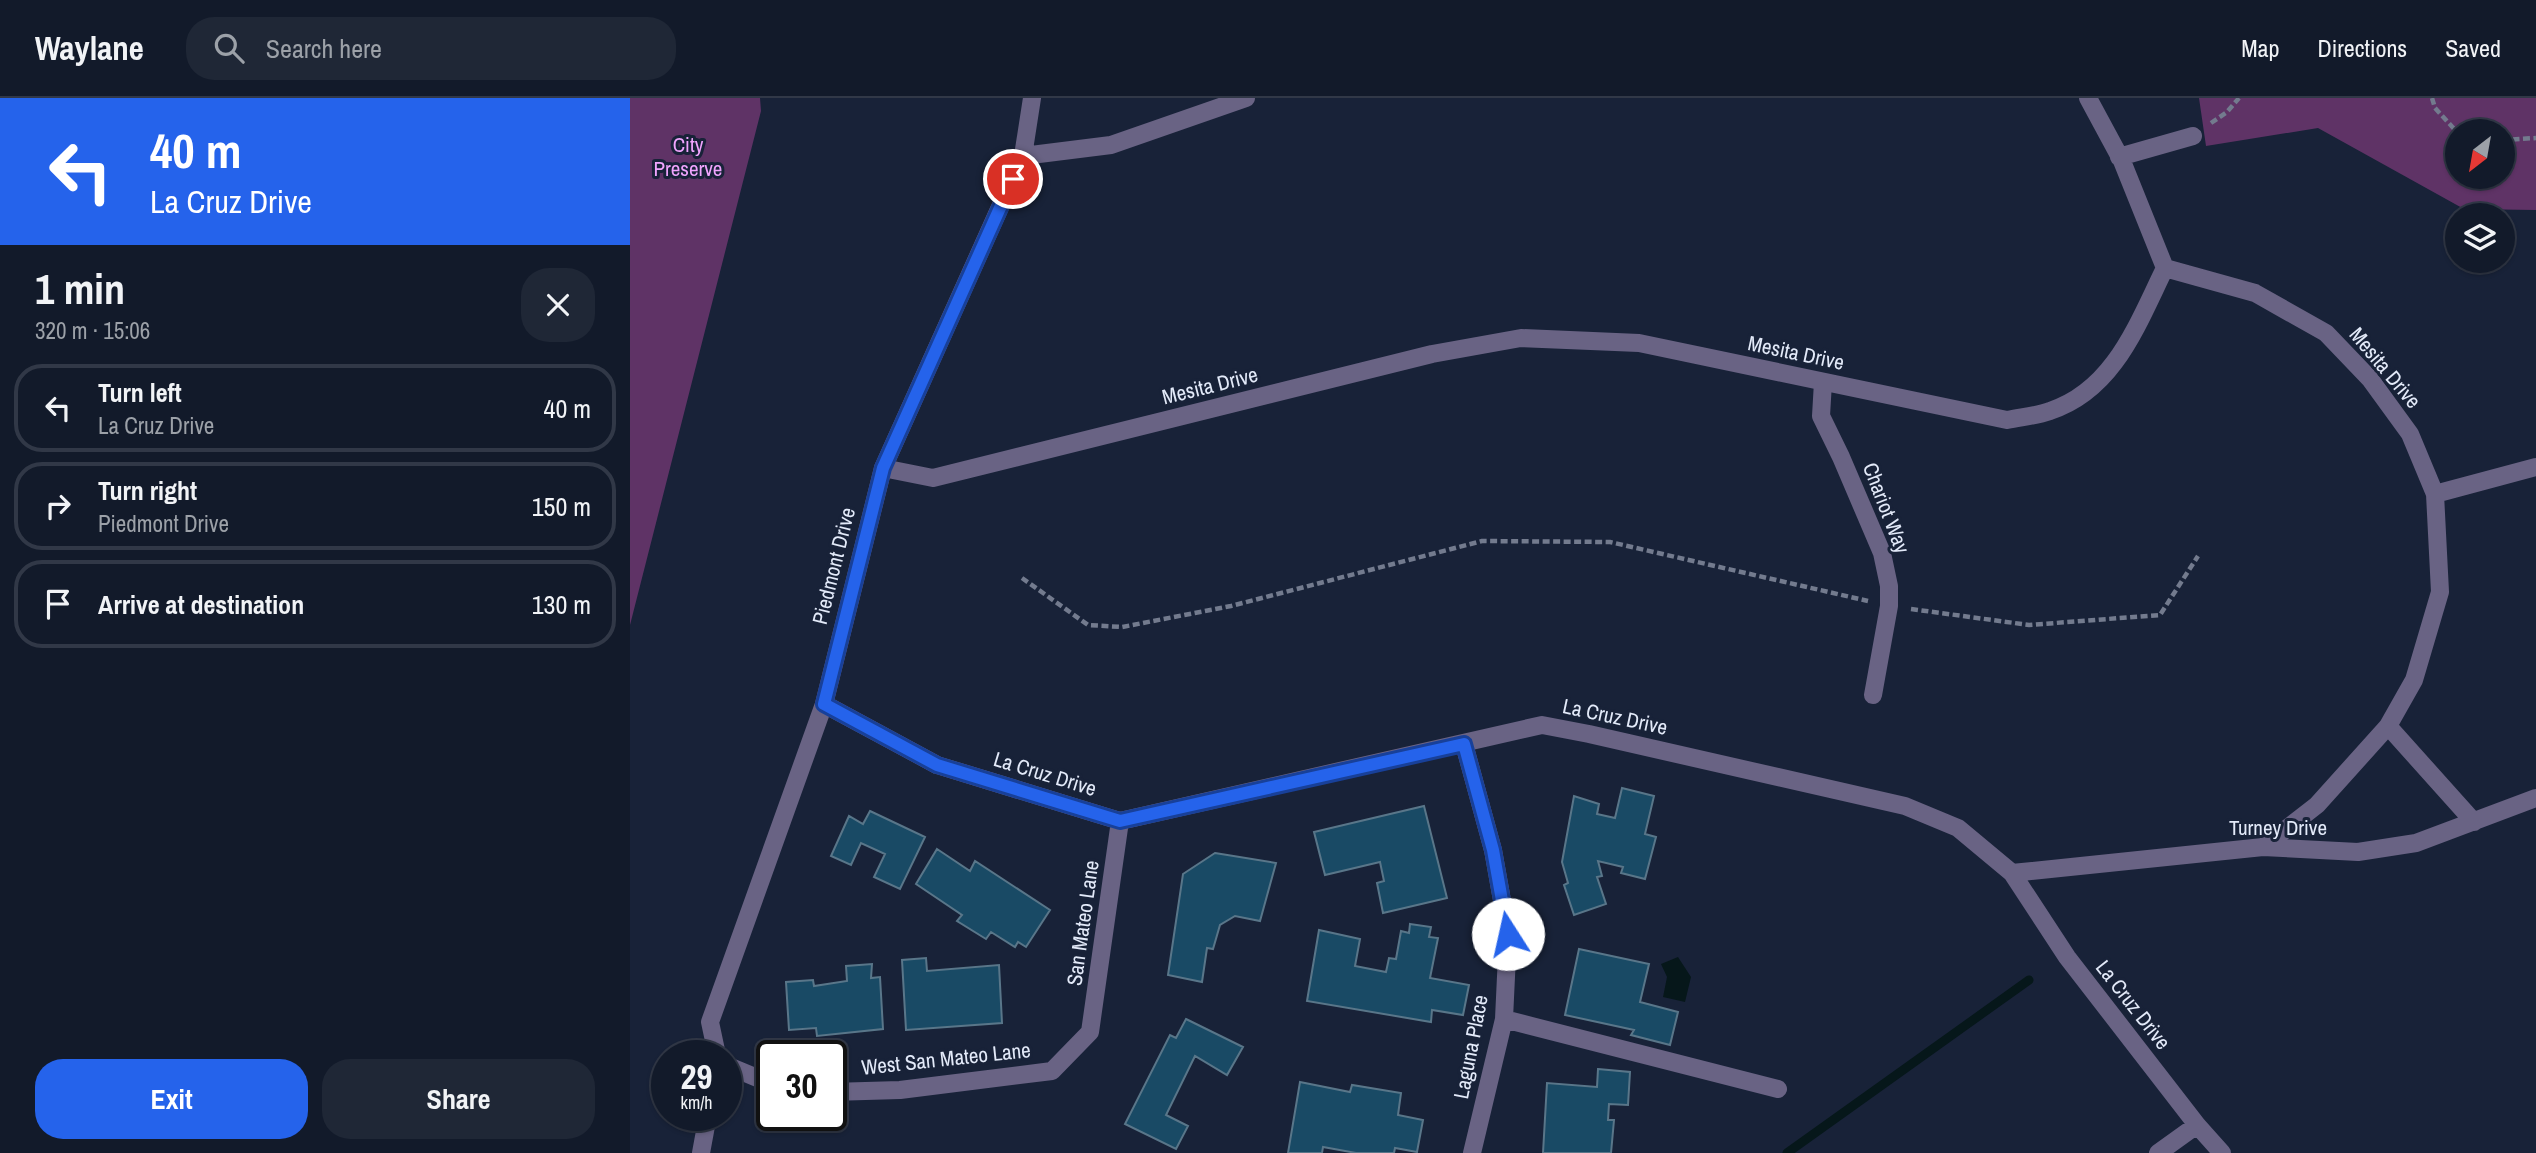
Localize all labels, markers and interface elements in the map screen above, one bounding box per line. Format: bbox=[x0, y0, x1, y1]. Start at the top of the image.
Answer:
search box bbox=[186, 17, 676, 80]
text: Waylane bbox=[35, 26, 144, 70]
icon: search bbox=[210, 29, 248, 67]
text: Search here bbox=[266, 31, 382, 66]
text: Map bbox=[2241, 32, 2279, 64]
text: Directions bbox=[2317, 32, 2407, 64]
text: Saved bbox=[2445, 32, 2501, 64]
text: 40 m bbox=[150, 117, 242, 183]
north arrow bbox=[2445, 119, 2515, 189]
map controls bbox=[2445, 119, 2515, 273]
icon: left bbox=[35, 126, 126, 217]
park label: City Preserve bbox=[654, 130, 722, 183]
pin bbox=[983, 149, 1043, 209]
icon: arrive bbox=[994, 160, 1032, 198]
text: La Cruz Drive bbox=[150, 180, 312, 223]
button: layers bbox=[2445, 203, 2515, 273]
text: 1 min bbox=[35, 261, 125, 317]
button: close bbox=[521, 268, 595, 342]
text: 320 m · 15:06 bbox=[35, 315, 150, 346]
street label: Mesita Drive bbox=[2343, 321, 2428, 414]
street label: Mesita Drive bbox=[1745, 328, 1847, 377]
street label: Mesita Drive bbox=[1159, 360, 1261, 411]
text: Turn left bbox=[98, 375, 182, 410]
icon: left bbox=[39, 389, 77, 427]
text: 40 m bbox=[544, 391, 591, 426]
text: La Cruz Drive bbox=[98, 410, 214, 441]
street label: Chariot Way bbox=[1856, 458, 1917, 558]
text: Turn right bbox=[98, 473, 197, 508]
icon: right bbox=[39, 487, 77, 525]
text: 150 m bbox=[532, 489, 591, 524]
street label: Piedmont Drive bbox=[805, 504, 862, 627]
text: Piedmont Drive bbox=[98, 508, 229, 539]
icon: arrive bbox=[39, 585, 77, 623]
text: Arrive at destination bbox=[98, 587, 304, 622]
text: 130 m bbox=[532, 587, 591, 622]
street label: La Cruz Drive bbox=[1560, 691, 1670, 742]
street label: La Cruz Drive bbox=[990, 744, 1100, 803]
street label: Turney Drive bbox=[2229, 813, 2327, 842]
street label: San Mateo Lane bbox=[1059, 858, 1106, 988]
position arrow bbox=[1471, 897, 1545, 971]
street label: La Cruz Drive bbox=[2089, 954, 2178, 1055]
street label: Laguna Place bbox=[1446, 992, 1495, 1101]
street label: West San Mateo Lane bbox=[860, 1035, 1032, 1082]
speed limit sign: 30 bbox=[756, 1040, 847, 1131]
text: 29 bbox=[681, 1053, 712, 1100]
button: Exit bbox=[35, 1059, 308, 1139]
button: Share bbox=[322, 1059, 595, 1139]
text: km/h bbox=[681, 1090, 713, 1115]

